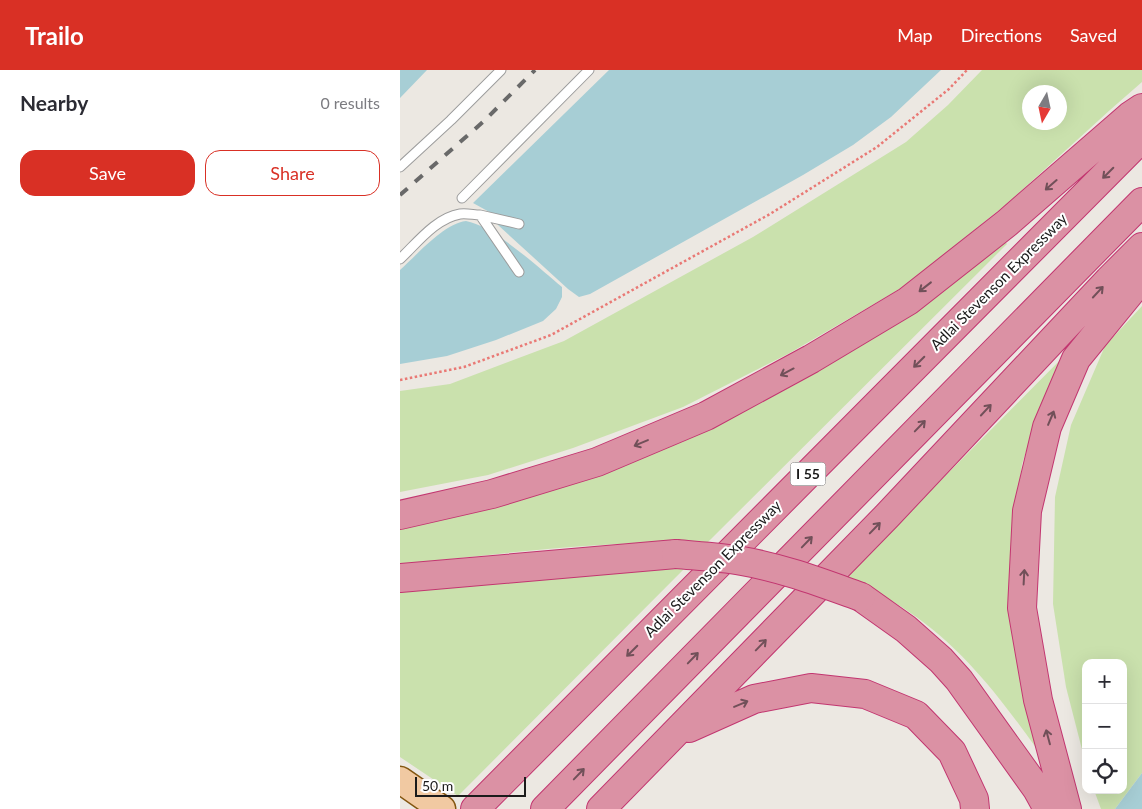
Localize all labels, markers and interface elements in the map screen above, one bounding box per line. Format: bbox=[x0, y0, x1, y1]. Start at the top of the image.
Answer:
text: Trailo bbox=[25, 21, 84, 50]
text: Map bbox=[897, 24, 933, 46]
text: Directions bbox=[961, 24, 1042, 46]
text: Saved bbox=[1070, 24, 1117, 46]
north arrow bbox=[1022, 85, 1067, 130]
text: Nearby bbox=[20, 90, 88, 115]
text: 0 results bbox=[320, 93, 380, 112]
button: Save bbox=[20, 150, 195, 196]
button: Share bbox=[205, 150, 380, 196]
one-way arrow bbox=[1102, 166, 1114, 178]
one-way arrow bbox=[1045, 179, 1058, 190]
street label: Adlai Stevenson Expressway bbox=[926, 209, 1071, 353]
one-way arrow bbox=[918, 282, 932, 292]
one-way arrow bbox=[1092, 285, 1104, 298]
one-way arrow bbox=[913, 356, 925, 368]
one-way arrow bbox=[780, 368, 795, 378]
one-way arrow bbox=[980, 404, 992, 416]
one-way arrow bbox=[1047, 410, 1056, 426]
one-way arrow bbox=[914, 420, 927, 432]
one-way arrow bbox=[634, 439, 649, 449]
road number: I 55 bbox=[790, 462, 826, 486]
street label: Adlai Stevenson Expressway bbox=[640, 496, 785, 640]
one-way arrow bbox=[868, 522, 881, 534]
one-way arrow bbox=[801, 536, 813, 548]
one-way arrow bbox=[1019, 569, 1028, 585]
one-way arrow bbox=[755, 638, 767, 651]
one-way arrow bbox=[625, 645, 638, 657]
one-way arrow bbox=[687, 652, 699, 664]
map controls bbox=[1082, 659, 1127, 794]
button: + bbox=[1082, 659, 1127, 704]
one-way arrow bbox=[733, 699, 748, 709]
button: − bbox=[1082, 704, 1127, 749]
one-way arrow bbox=[1042, 729, 1052, 745]
button: locate bbox=[1082, 749, 1127, 794]
one-way arrow bbox=[573, 768, 585, 780]
scale bar bbox=[415, 774, 526, 797]
text: 50 m bbox=[422, 777, 453, 794]

